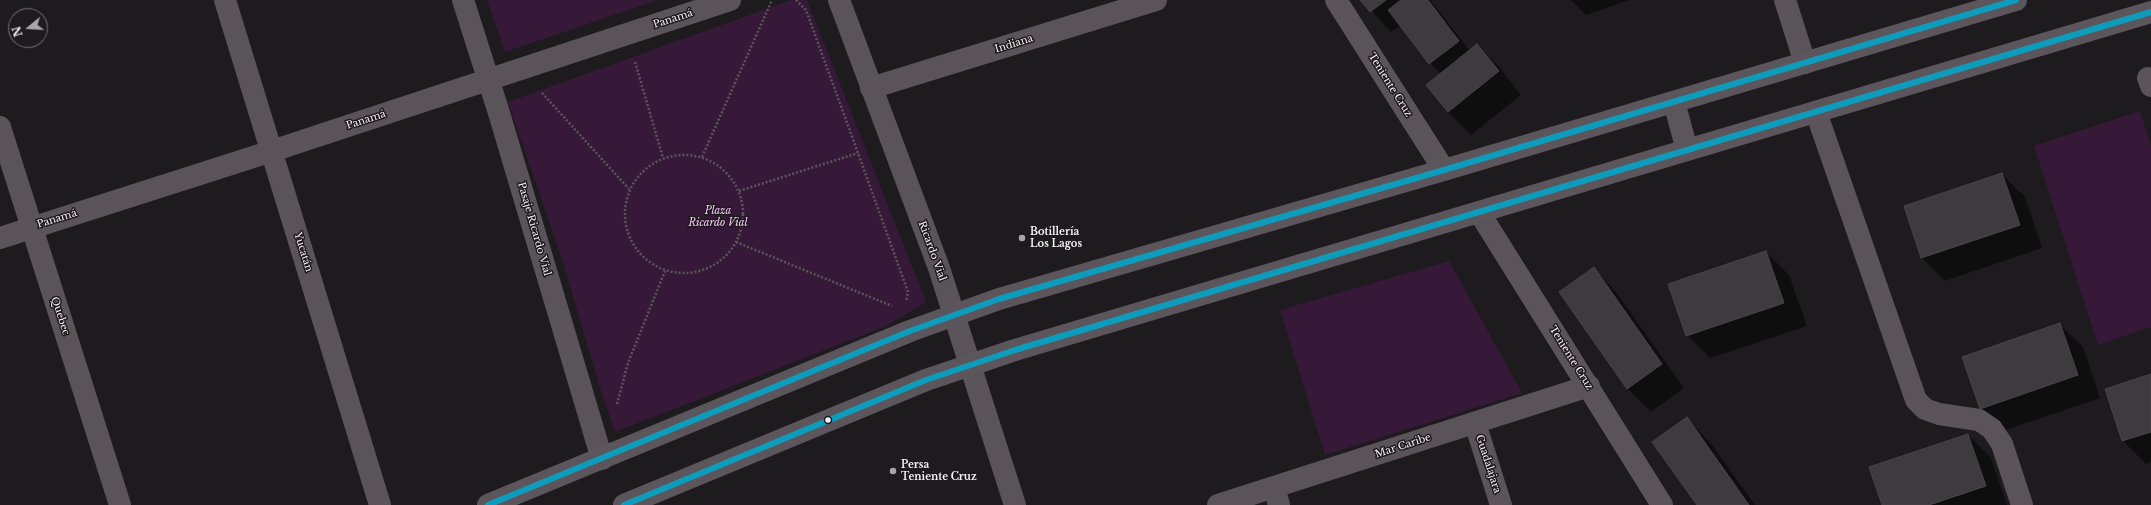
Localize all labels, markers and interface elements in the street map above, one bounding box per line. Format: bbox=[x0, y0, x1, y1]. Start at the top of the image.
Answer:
street label: Panamá bbox=[652, 7, 694, 31]
north arrow bbox=[8, 8, 48, 48]
text: N bbox=[9, 24, 26, 38]
street label: Indiana bbox=[994, 33, 1034, 55]
street label: Teniente Cruz bbox=[1366, 51, 1414, 119]
street label: Panamá bbox=[345, 108, 387, 132]
street label: Pasaje Ricardo Vial bbox=[515, 181, 553, 277]
park label: Plaza Ricardo Vial bbox=[688, 205, 748, 228]
street label: Panamá bbox=[36, 207, 78, 231]
street label: Ricardo Vial bbox=[916, 219, 948, 283]
place label: Botillería Los Lagos bbox=[1030, 226, 1082, 250]
street label: Yucatán bbox=[291, 231, 315, 273]
marker: Botillería Los Lagos bbox=[1017, 233, 1027, 243]
street label: Quebec bbox=[48, 295, 72, 337]
street label: Teniente Cruz bbox=[1547, 324, 1595, 392]
unlabelled marker bbox=[823, 415, 833, 425]
street label: Mar Caribe bbox=[1374, 431, 1432, 461]
street label: Guadalajara bbox=[1473, 433, 1503, 495]
place label: Persa Teniente Cruz bbox=[901, 459, 977, 482]
marker: Persa Teniente Cruz bbox=[888, 466, 898, 476]

